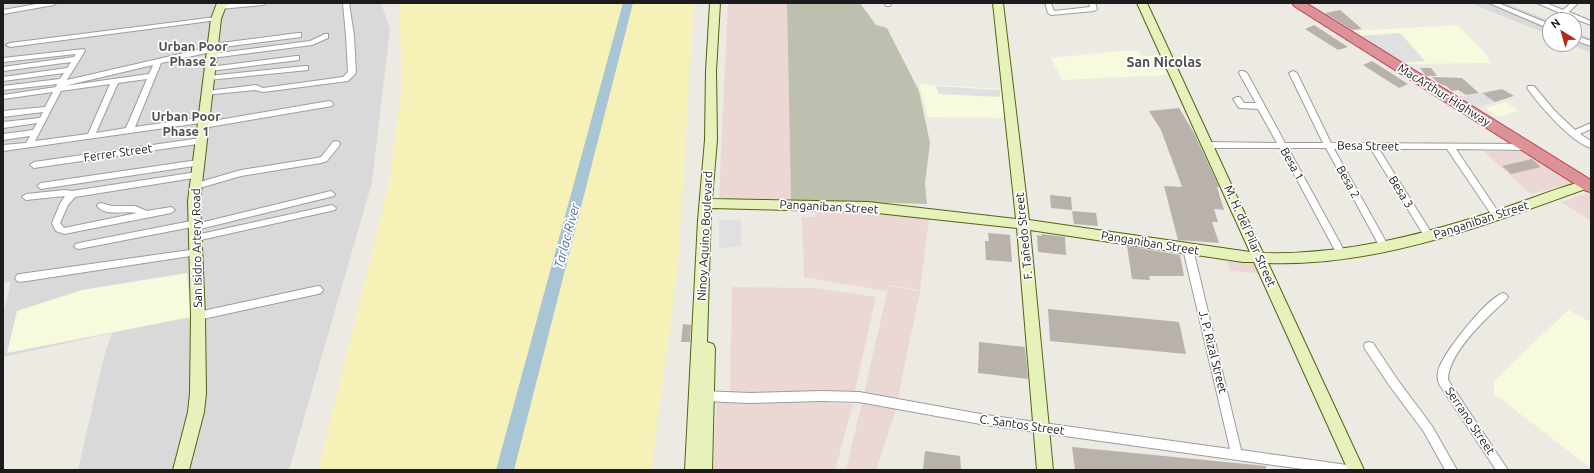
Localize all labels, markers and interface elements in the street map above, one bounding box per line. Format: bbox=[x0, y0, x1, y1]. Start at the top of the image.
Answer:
north arrow bbox=[1542, 12, 1582, 52]
text: N bbox=[1548, 16, 1562, 30]
district label: Urban Poor Phase 2 bbox=[158, 39, 228, 70]
district label: San Nicolas bbox=[1126, 54, 1202, 70]
street label: MacArthur Highway bbox=[1395, 61, 1493, 129]
district label: Urban Poor Phase 1 bbox=[151, 109, 221, 140]
street label: Besa Street bbox=[1337, 138, 1399, 154]
street label: Ferrer Street bbox=[83, 141, 153, 165]
street label: Besa 1 bbox=[1277, 145, 1307, 183]
street label: Besa 2 bbox=[1333, 163, 1363, 201]
street label: Ninoy Aquino Boulevard bbox=[694, 171, 716, 301]
street label: Besa 3 bbox=[1386, 173, 1416, 211]
street label: M. H. del Pilar Street bbox=[1221, 183, 1279, 289]
street label: San Isidro Artery Road bbox=[189, 188, 205, 308]
street label: F. Tañedo Street bbox=[1012, 192, 1036, 280]
street label: Panganiban Street bbox=[779, 197, 879, 217]
street label: Panganiban Street bbox=[1432, 198, 1530, 242]
water label: Tarlac River bbox=[551, 202, 583, 270]
street label: Panganiban Street bbox=[1100, 228, 1200, 258]
street label: J. P. Rizal Street bbox=[1196, 309, 1230, 395]
street label: Serrano Street bbox=[1442, 385, 1498, 457]
street label: C. Santos Street bbox=[979, 412, 1065, 438]

